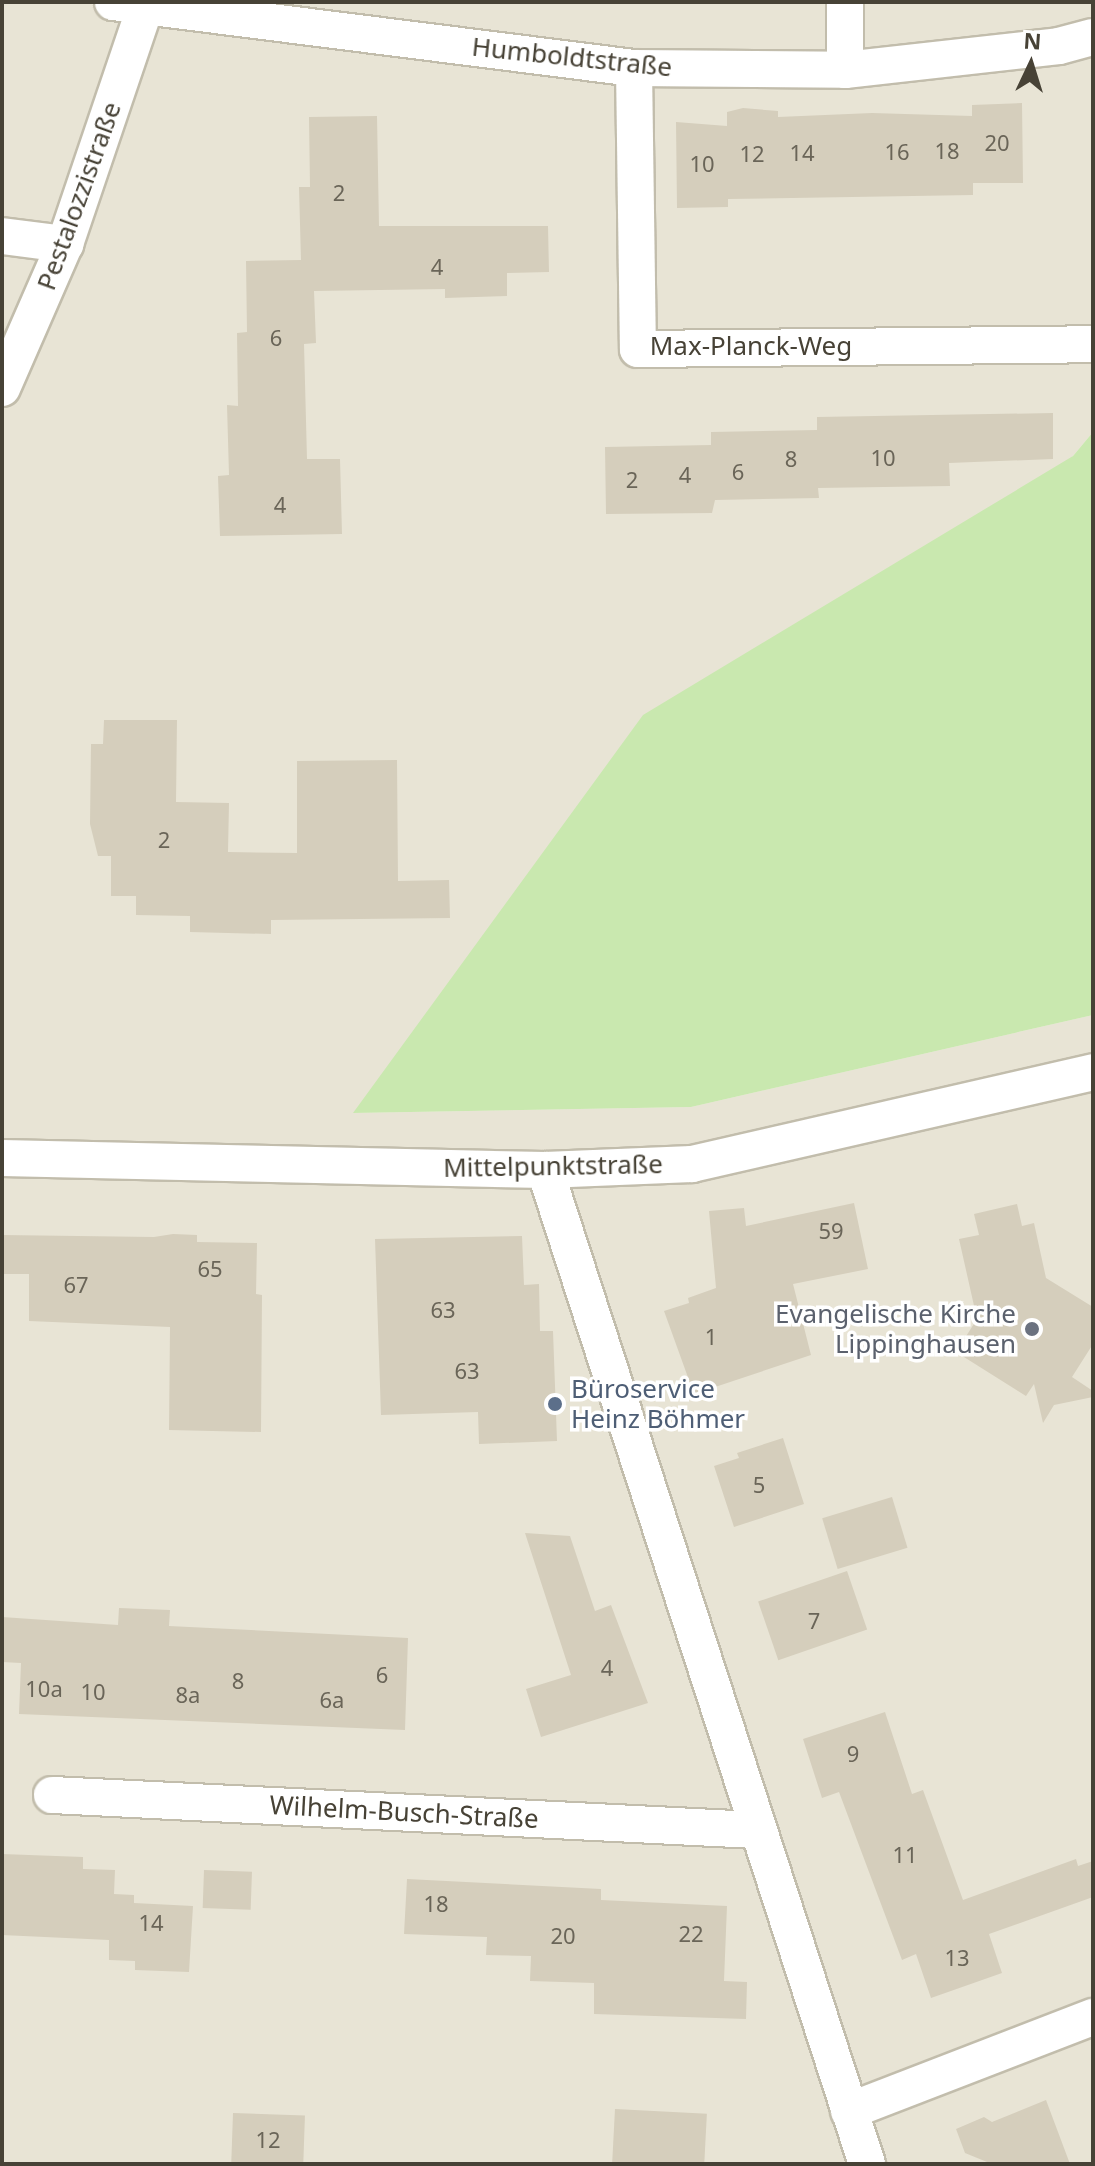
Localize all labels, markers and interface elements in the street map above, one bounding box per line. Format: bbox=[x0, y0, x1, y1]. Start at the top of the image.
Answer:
north arrow bbox=[991, 24, 1071, 104]
text: N bbox=[1023, 24, 1043, 56]
street label: Humboldtstraße bbox=[470, 31, 674, 83]
street label: Pestalozzistraße bbox=[31, 98, 127, 294]
house number: 20 bbox=[984, 130, 1010, 156]
house number: 18 bbox=[934, 138, 960, 164]
house number: 16 bbox=[884, 139, 910, 165]
house number: 14 bbox=[789, 140, 815, 166]
house number: 12 bbox=[739, 141, 765, 167]
house number: 10 bbox=[689, 151, 715, 177]
house number: 2 bbox=[333, 180, 345, 206]
house number: 4 bbox=[431, 254, 443, 280]
house number: 6 bbox=[270, 325, 282, 351]
street label: Max-Planck-Weg bbox=[650, 330, 852, 362]
house number: 10 bbox=[870, 445, 896, 471]
house number: 8 bbox=[785, 446, 797, 472]
house number: 6 bbox=[732, 459, 744, 485]
house number: 4 bbox=[679, 462, 691, 488]
house number: 2 bbox=[626, 467, 638, 493]
house number: 4 bbox=[274, 492, 286, 518]
house number: 2 bbox=[158, 827, 170, 853]
street label: Mittelpunktstraße bbox=[443, 1148, 663, 1184]
house number: 59 bbox=[818, 1218, 844, 1244]
house number: 65 bbox=[197, 1256, 223, 1282]
house number: 67 bbox=[63, 1272, 89, 1298]
house number: 63 bbox=[430, 1297, 456, 1323]
place label: Evangelische Kirche Lippinghausen bbox=[775, 1298, 1016, 1360]
marker: Evangelische Kirche Lippinghausen bbox=[1023, 1320, 1041, 1338]
house number: 1 bbox=[705, 1324, 717, 1350]
house number: 63 bbox=[454, 1358, 480, 1384]
place label: Büroservice Heinz Böhmer bbox=[571, 1373, 745, 1434]
marker: Büroservice Heinz Böhmer bbox=[546, 1395, 564, 1413]
house number: 5 bbox=[753, 1472, 765, 1498]
house number: 7 bbox=[808, 1608, 820, 1634]
house number: 4 bbox=[601, 1655, 613, 1681]
house number: 6 bbox=[376, 1662, 388, 1688]
house number: 8 bbox=[232, 1668, 244, 1694]
house number: 10a bbox=[25, 1676, 63, 1702]
house number: 10 bbox=[80, 1679, 106, 1705]
house number: 8a bbox=[176, 1682, 200, 1708]
house number: 6a bbox=[320, 1687, 344, 1713]
house number: 9 bbox=[847, 1741, 859, 1767]
street label: Wilhelm-Busch-Straße bbox=[269, 1789, 539, 1835]
house number: 11 bbox=[892, 1842, 918, 1868]
house number: 18 bbox=[423, 1891, 449, 1917]
house number: 14 bbox=[138, 1910, 164, 1936]
house number: 22 bbox=[678, 1921, 704, 1947]
house number: 20 bbox=[550, 1923, 576, 1949]
house number: 13 bbox=[944, 1945, 970, 1971]
house number: 12 bbox=[255, 2127, 281, 2153]

